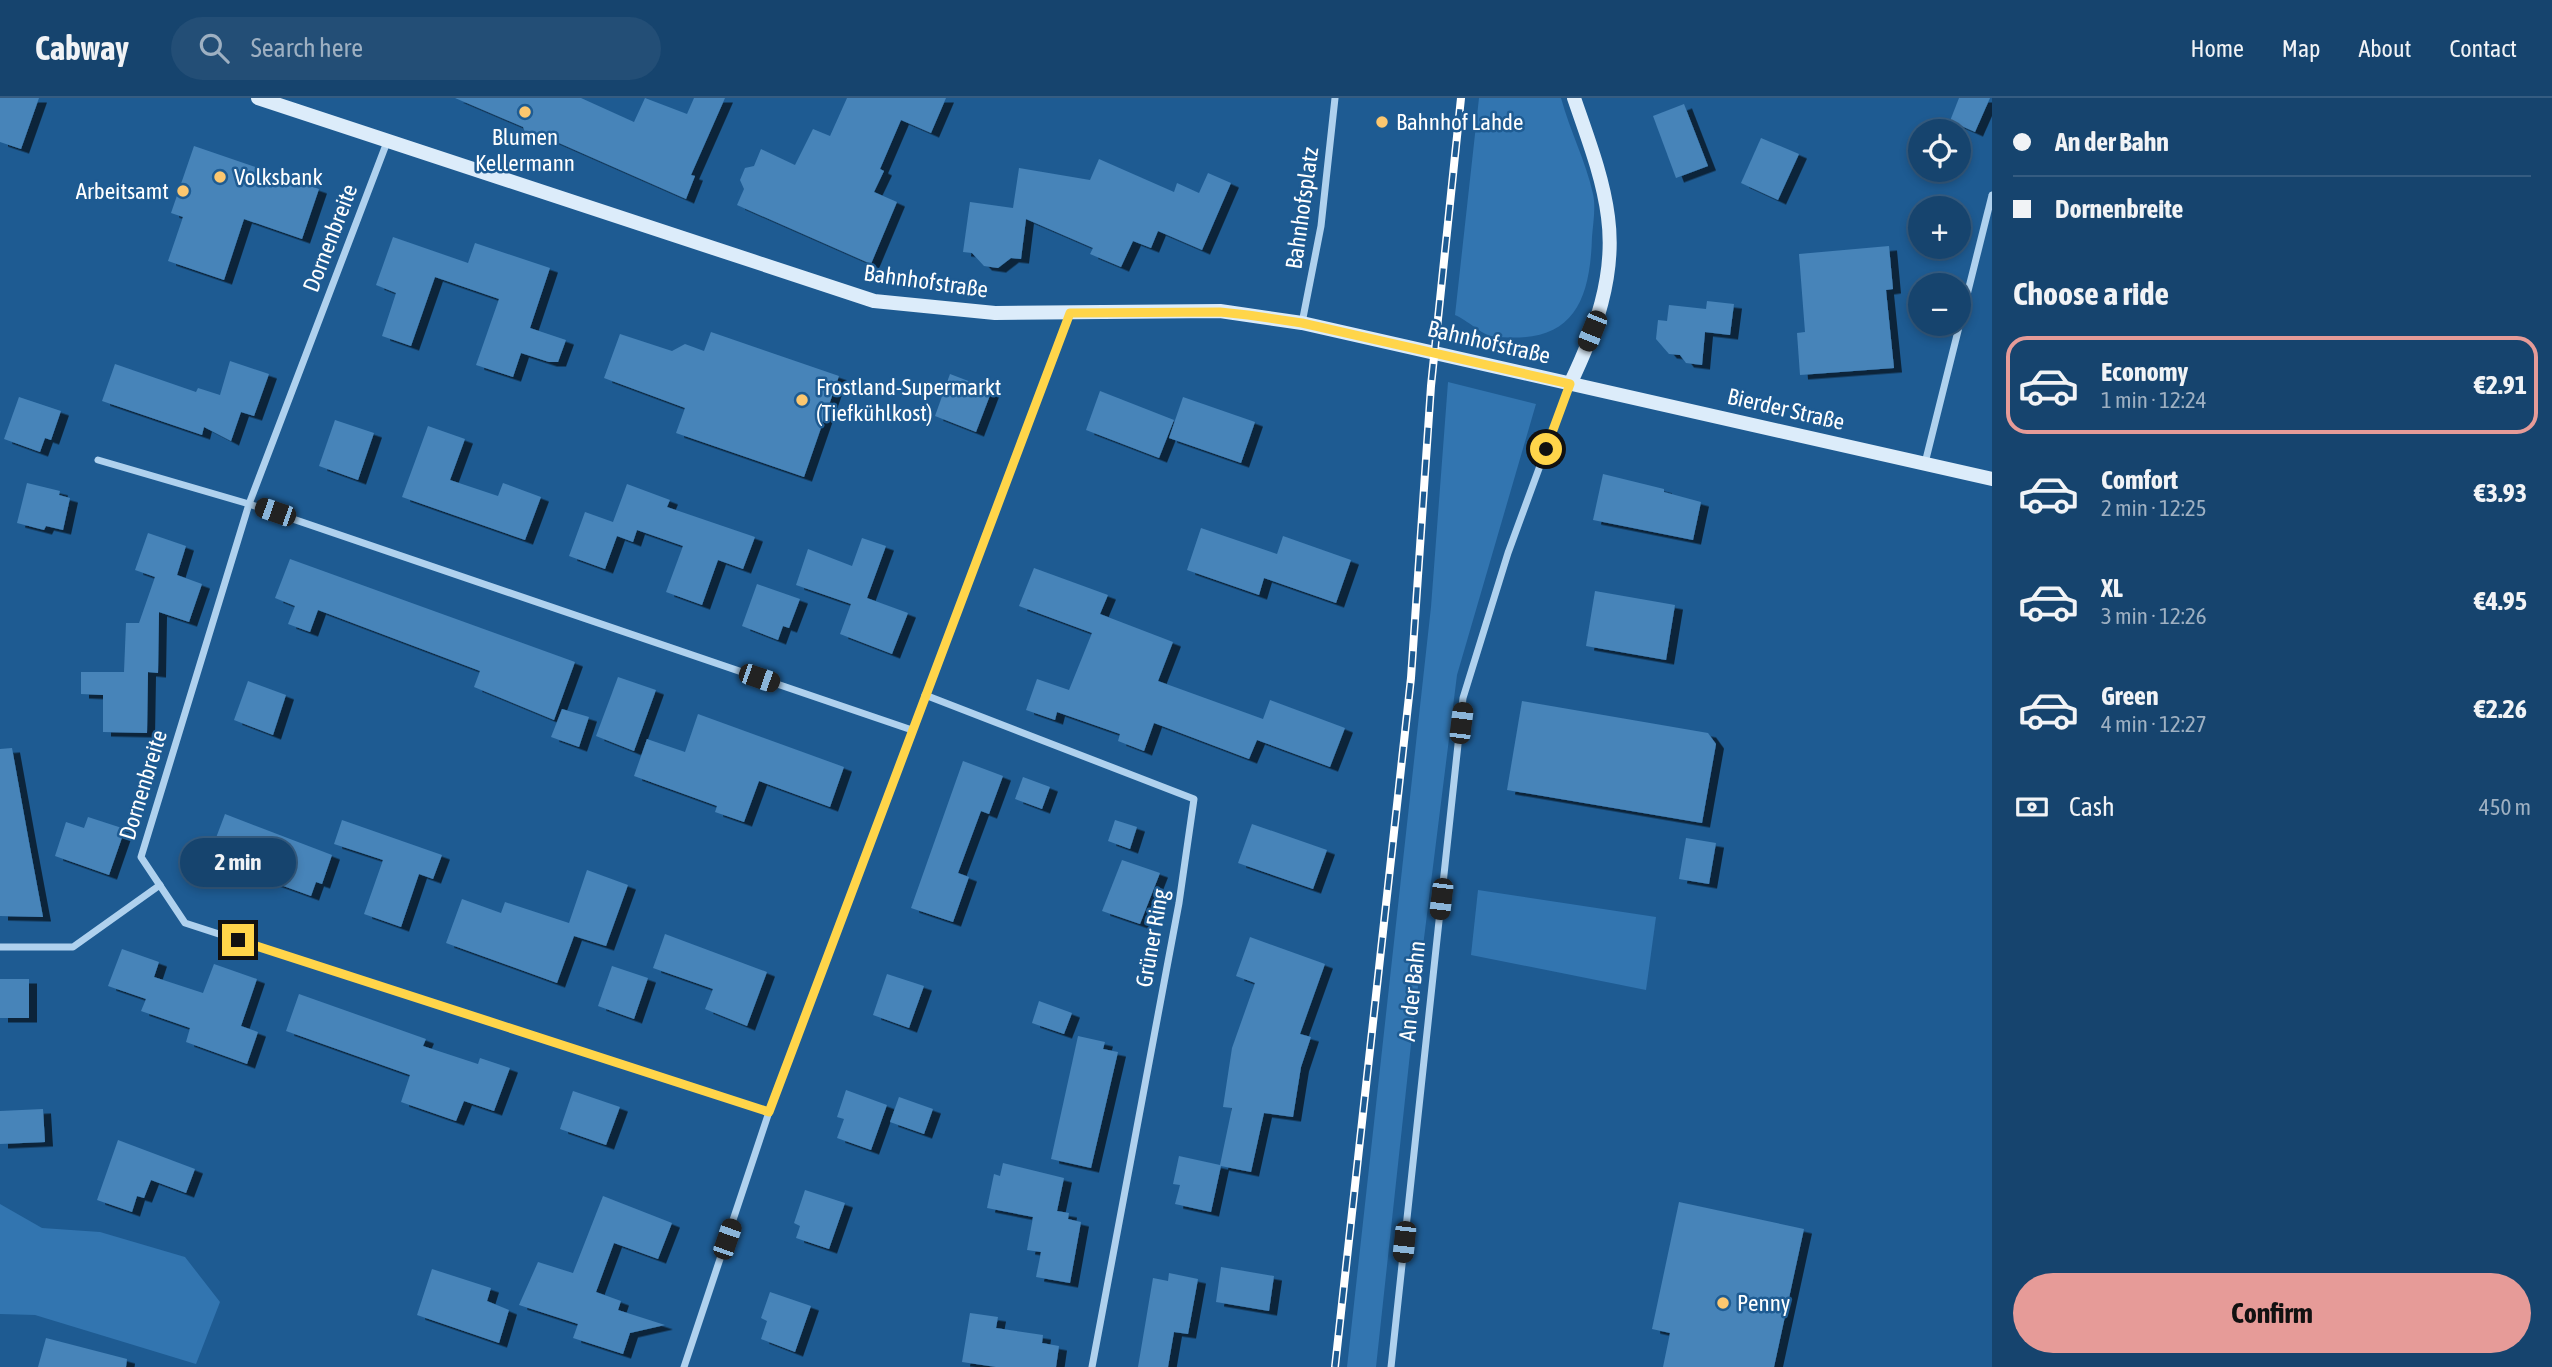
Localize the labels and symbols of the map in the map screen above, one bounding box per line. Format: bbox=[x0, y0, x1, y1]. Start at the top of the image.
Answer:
marker: Blumen Kellermann bbox=[517, 104, 533, 120]
place label: Bahnhof Lahde bbox=[1396, 109, 1523, 135]
marker: Bahnhof Lahde bbox=[1374, 114, 1390, 130]
place label: Blumen Kellermann bbox=[475, 124, 575, 176]
street label: Bahnhofsplatz bbox=[1281, 145, 1323, 271]
place label: Volksbank bbox=[234, 164, 323, 190]
marker: Volksbank bbox=[212, 169, 228, 185]
place label: Arbeitsamt bbox=[76, 178, 169, 204]
street label: Dornenbreite bbox=[298, 180, 362, 296]
marker: Arbeitsamt bbox=[175, 183, 191, 199]
street label: Bahnhofstraße bbox=[862, 259, 990, 303]
car bbox=[1575, 308, 1610, 354]
street label: Bahnhofstraße bbox=[1425, 315, 1553, 369]
place label: Frostland-Supermarkt (Tiefkühlkost) bbox=[816, 374, 1001, 426]
street label: Bierder Straße bbox=[1725, 383, 1847, 435]
marker: Frostland-Supermarkt (Tiefkühlkost) bbox=[794, 392, 810, 408]
route start bbox=[1530, 433, 1562, 465]
car bbox=[252, 495, 299, 529]
car bbox=[736, 661, 783, 695]
car bbox=[1449, 701, 1474, 745]
street label: Dornenbreite bbox=[114, 727, 172, 843]
callout: 2 min bbox=[180, 838, 296, 888]
car bbox=[1429, 877, 1454, 921]
street label: Grüner Ring bbox=[1131, 887, 1173, 989]
route end bbox=[222, 924, 254, 956]
street label: An der Bahn bbox=[1394, 940, 1430, 1042]
car bbox=[711, 1216, 744, 1262]
car bbox=[1392, 1220, 1417, 1264]
place label: Penny bbox=[1737, 1290, 1790, 1316]
marker: Penny bbox=[1715, 1295, 1731, 1311]

